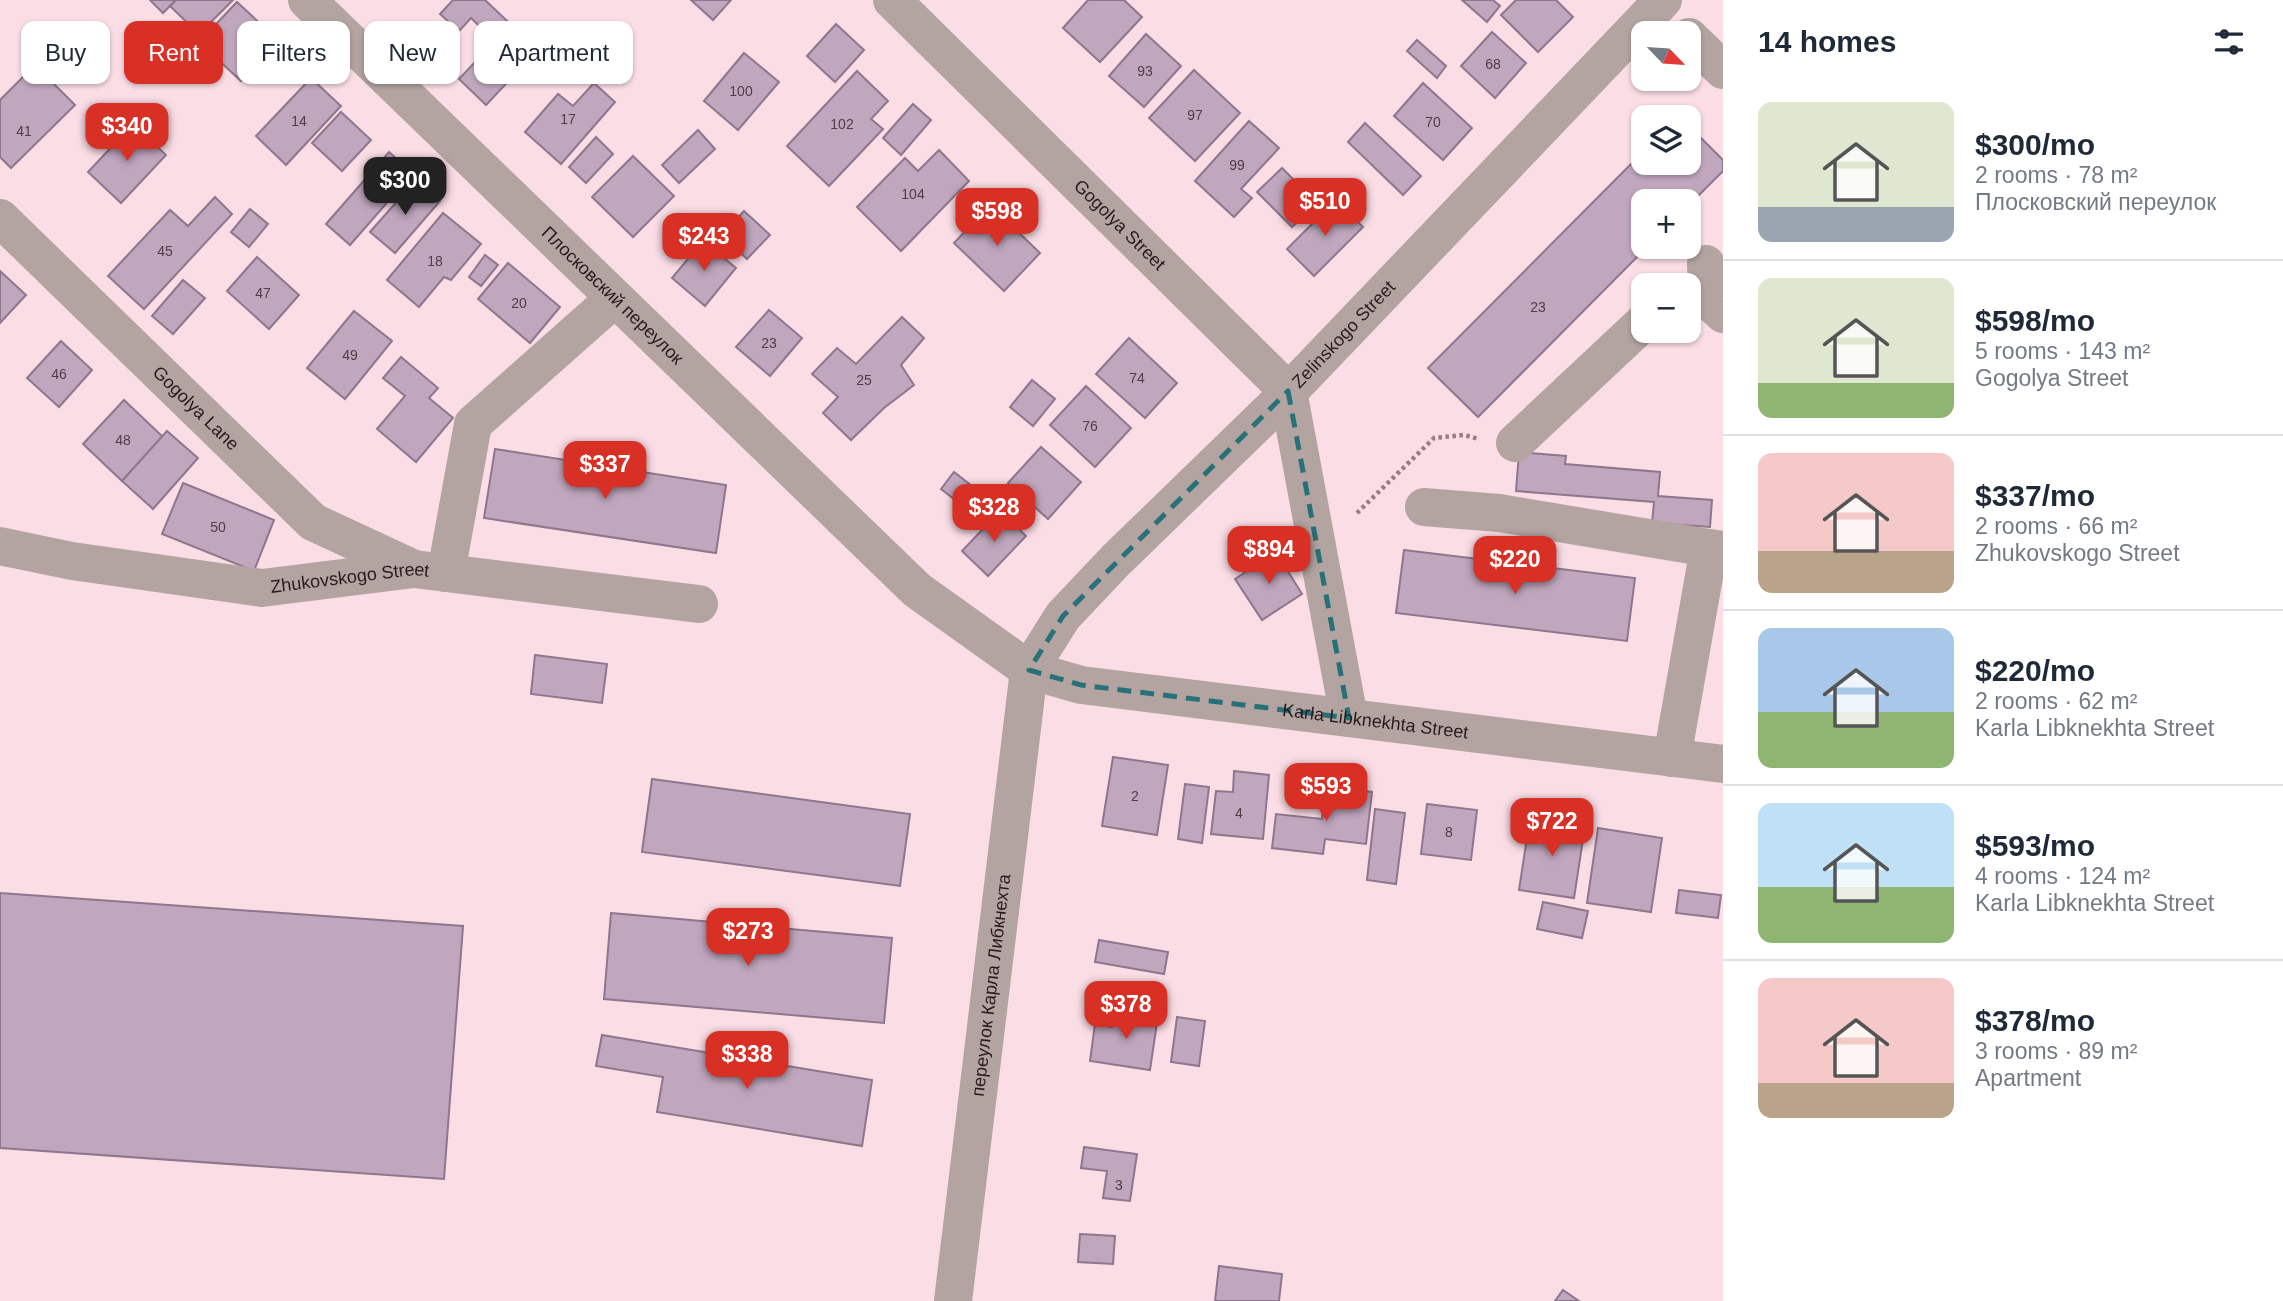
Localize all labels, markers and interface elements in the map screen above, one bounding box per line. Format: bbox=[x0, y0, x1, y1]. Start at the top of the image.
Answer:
chip: Buy bbox=[21, 21, 110, 84]
chip: Rent bbox=[124, 21, 223, 84]
chip: Filters bbox=[237, 21, 350, 84]
chip: New bbox=[364, 21, 460, 84]
chip: Apartment bbox=[474, 21, 633, 84]
north arrow bbox=[1631, 21, 1701, 91]
map controls bbox=[1631, 21, 1701, 343]
icon: filters bbox=[2210, 23, 2248, 61]
text: 14 homes bbox=[1758, 25, 1896, 58]
house number: 68 bbox=[1485, 56, 1501, 72]
house number: 93 bbox=[1137, 63, 1153, 79]
house number: 100 bbox=[729, 83, 753, 99]
pin: $340 bbox=[86, 104, 168, 163]
button: layers bbox=[1631, 105, 1701, 175]
house number: 97 bbox=[1187, 107, 1203, 123]
house number: 17 bbox=[560, 111, 576, 127]
text: $340 bbox=[101, 113, 153, 139]
house number: 14 bbox=[291, 113, 307, 129]
house number: 70 bbox=[1425, 114, 1441, 130]
house number: 102 bbox=[830, 116, 854, 132]
house number: 41 bbox=[16, 123, 32, 139]
text: $300/mo bbox=[1975, 128, 2095, 161]
icon: home bbox=[1814, 130, 1898, 214]
house number: 99 bbox=[1229, 157, 1245, 173]
pin: $300 bbox=[364, 158, 446, 217]
text: 2 rooms · 78 m² bbox=[1975, 162, 2137, 188]
text: $300 bbox=[379, 167, 431, 193]
street label: Gogolya Street bbox=[1070, 175, 1169, 274]
pin: $510 bbox=[1284, 178, 1366, 238]
house number: 104 bbox=[901, 186, 925, 202]
pin: $598 bbox=[956, 188, 1038, 248]
text: $510 bbox=[1299, 188, 1351, 214]
button: + bbox=[1631, 189, 1701, 259]
text: Плосковский переулок bbox=[1975, 189, 2216, 215]
text: $598 bbox=[971, 198, 1023, 224]
pin: $243 bbox=[663, 214, 745, 273]
street label: Плосковский переулок bbox=[538, 223, 687, 368]
text: $243 bbox=[678, 223, 730, 249]
house number: 45 bbox=[157, 243, 173, 259]
house number: 18 bbox=[427, 253, 443, 269]
button: − bbox=[1631, 273, 1701, 343]
street label: Zelinskogo Street bbox=[1288, 277, 1399, 392]
house number: 47 bbox=[255, 285, 271, 301]
house number: 20 bbox=[511, 295, 527, 311]
house number: 23 bbox=[1530, 299, 1546, 315]
text: $598/mo bbox=[1975, 304, 2095, 337]
icon: home bbox=[1814, 306, 1898, 390]
house number: 23 bbox=[761, 335, 777, 351]
text: 5 rooms · 143 m² bbox=[1975, 338, 2150, 364]
house number: 49 bbox=[342, 347, 358, 363]
street label: Gogolya Lane bbox=[149, 362, 243, 454]
text: Gogolya Street bbox=[1975, 365, 2128, 391]
house number: 46 bbox=[51, 366, 67, 382]
house number: 74 bbox=[1129, 370, 1145, 386]
house number: 25 bbox=[856, 372, 872, 388]
house number: 76 bbox=[1082, 418, 1098, 434]
house number: 48 bbox=[115, 432, 131, 448]
pin: $337 bbox=[564, 442, 646, 501]
text: $337 bbox=[579, 451, 631, 477]
text: $337/mo bbox=[1975, 479, 2095, 512]
icon: home bbox=[1814, 481, 1898, 565]
pin: $328 bbox=[953, 484, 1035, 544]
text: $328 bbox=[968, 494, 1020, 520]
text: 2 rooms · 66 m² bbox=[1975, 513, 2137, 539]
house number: 50 bbox=[210, 519, 226, 535]
pin: $894 bbox=[1228, 526, 1310, 586]
text: $894 bbox=[1243, 536, 1295, 562]
pin: $220 bbox=[1474, 536, 1556, 596]
text: Zhukovskogo Street bbox=[1975, 540, 2180, 566]
text: $220 bbox=[1489, 546, 1541, 572]
street label: Zhukovskogo Street bbox=[269, 559, 431, 597]
text: $220/mo bbox=[1975, 654, 2095, 687]
icon: home bbox=[1814, 656, 1898, 740]
text: 2 rooms · 62 m² bbox=[1975, 688, 2137, 714]
street label: Karla Libknekhta Street bbox=[1281, 700, 1470, 743]
text: Karla Libknekhta Street bbox=[1975, 715, 2214, 741]
pin: $593 bbox=[1285, 764, 1367, 823]
text: $593 bbox=[1300, 773, 1352, 799]
house number: 2 bbox=[1131, 788, 1139, 804]
pin: $722 bbox=[1511, 798, 1593, 858]
house number: 4 bbox=[1235, 805, 1243, 821]
text: $722 bbox=[1526, 808, 1578, 834]
house number: 8 bbox=[1445, 824, 1453, 840]
text: $593/mo bbox=[1975, 829, 2095, 862]
icon: home bbox=[1814, 831, 1898, 915]
text: 4 rooms · 124 m² bbox=[1975, 863, 2150, 889]
street label: переулок Карла Либкнехта bbox=[968, 872, 1014, 1098]
text: Karla Libknekhta Street bbox=[1975, 890, 2214, 916]
pin: $273 bbox=[707, 908, 789, 968]
text: $273 bbox=[722, 918, 774, 944]
pin: $378 bbox=[1085, 982, 1167, 1041]
text: $378 bbox=[1100, 991, 1152, 1017]
text: $378/mo bbox=[1975, 1004, 2095, 1037]
icon: home bbox=[1814, 1006, 1898, 1090]
pin: $338 bbox=[706, 1032, 788, 1091]
text: 3 rooms · 89 m² bbox=[1975, 1038, 2137, 1064]
text: $338 bbox=[721, 1041, 773, 1067]
text: Apartment bbox=[1975, 1065, 2081, 1091]
house number: 3 bbox=[1115, 1177, 1123, 1193]

